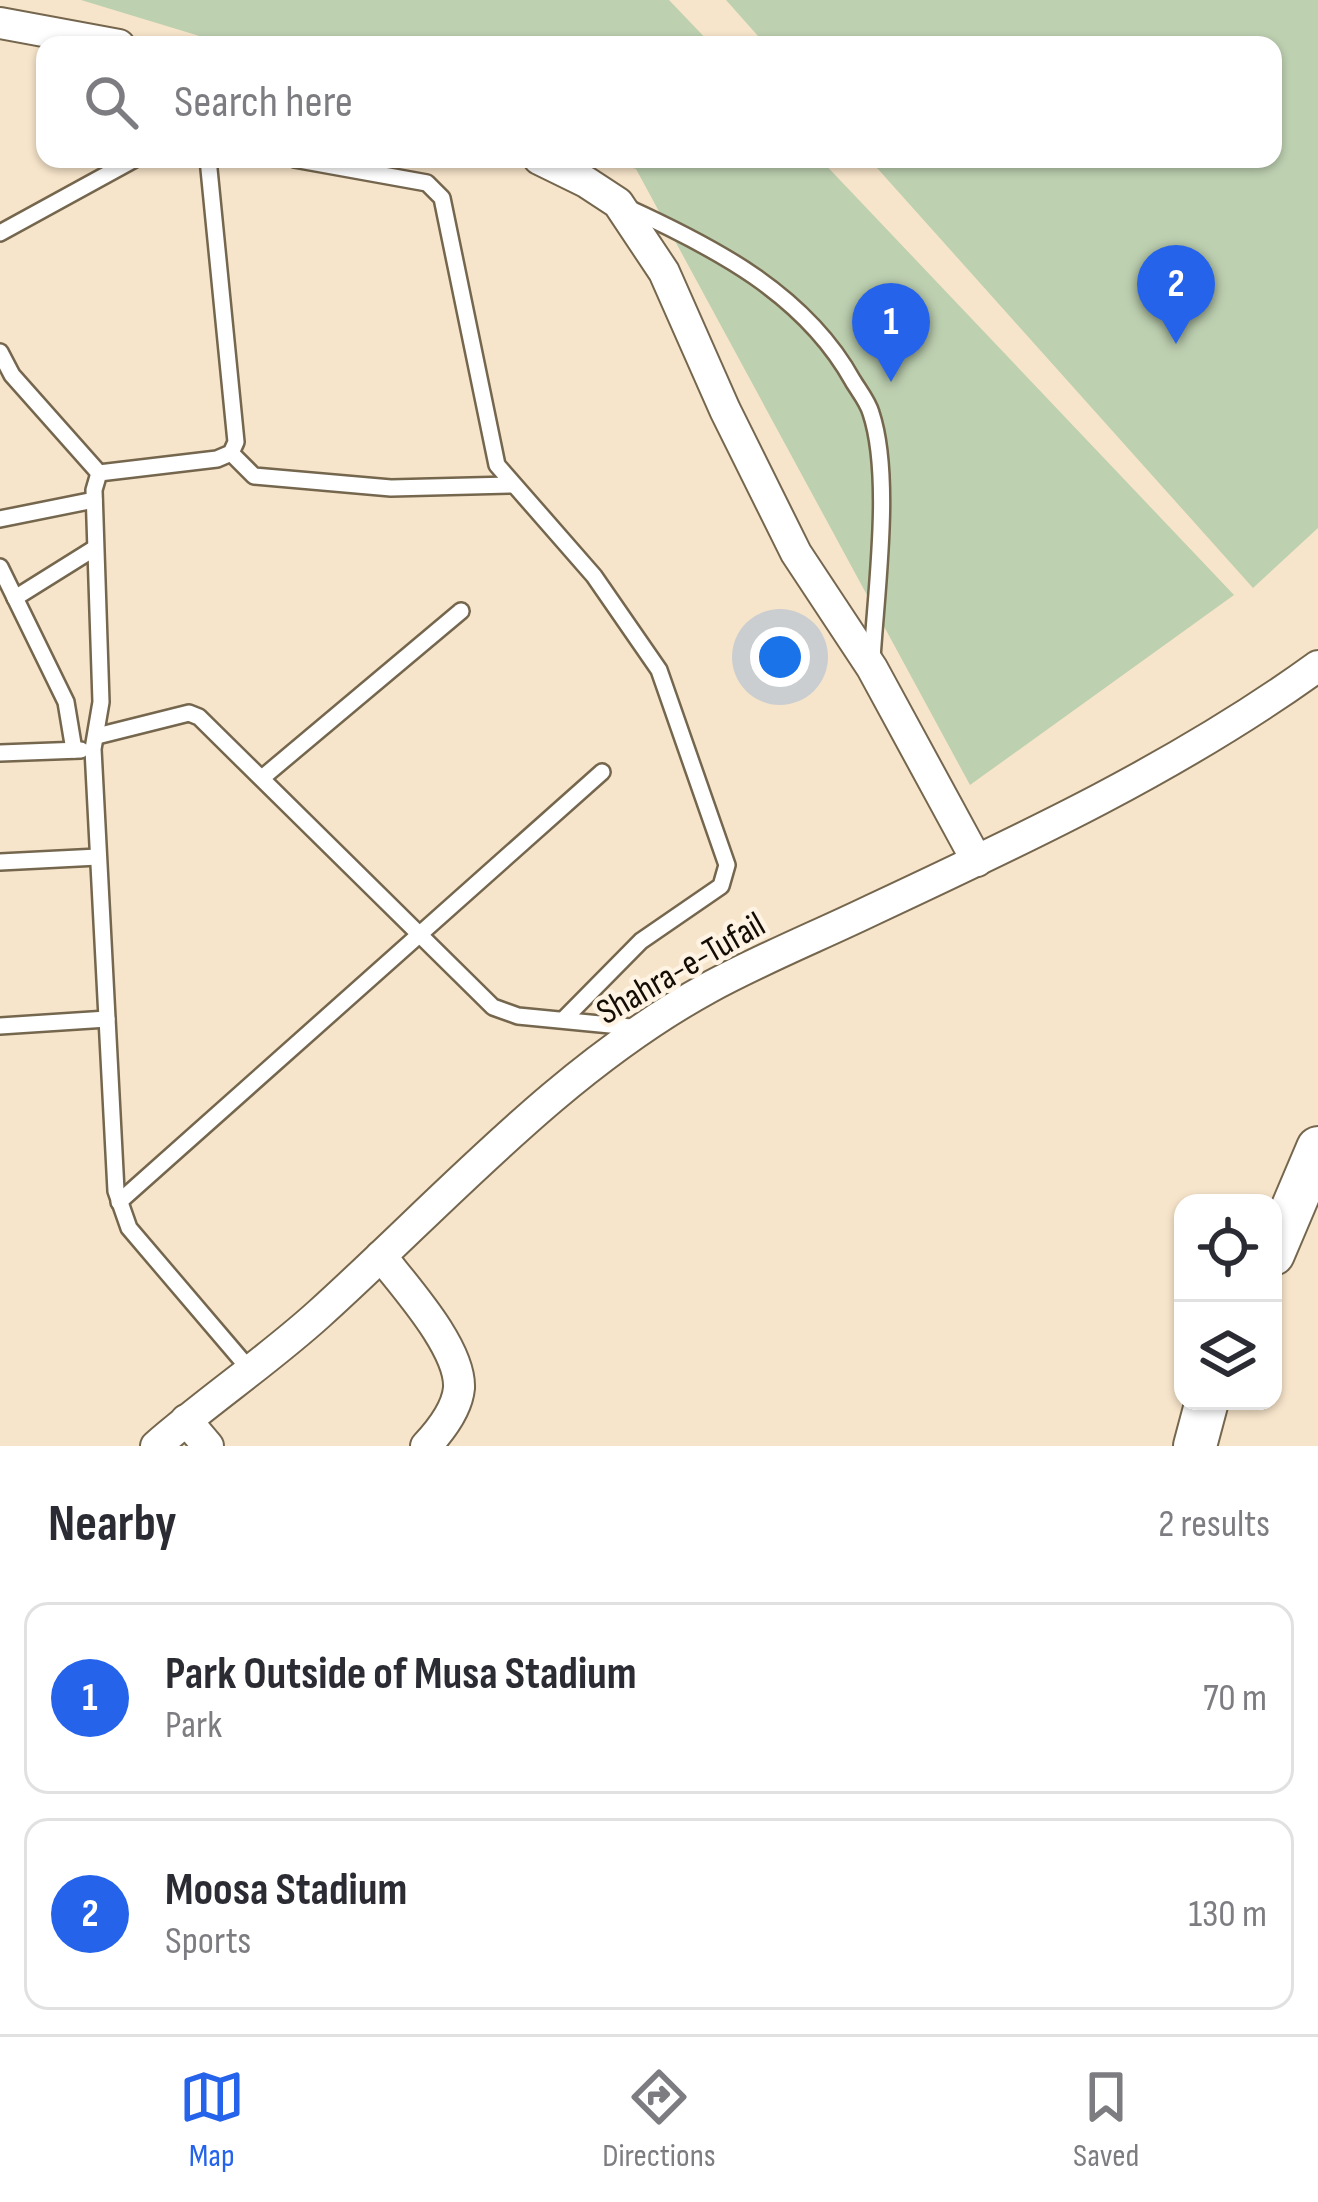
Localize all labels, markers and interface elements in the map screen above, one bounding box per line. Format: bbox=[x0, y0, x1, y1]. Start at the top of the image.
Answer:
search box bbox=[36, 36, 1282, 168]
icon: search bbox=[78, 69, 144, 135]
text: Search here bbox=[174, 75, 353, 130]
pin: 2 bbox=[1137, 245, 1215, 344]
pin: 1 bbox=[852, 283, 930, 382]
your location bbox=[750, 627, 810, 687]
street label: Shahra-e-Tufail bbox=[589, 904, 773, 1035]
map controls bbox=[1174, 1194, 1282, 1410]
button: locate bbox=[1174, 1194, 1282, 1302]
button: layers bbox=[1174, 1302, 1282, 1410]
text: Nearby bbox=[48, 1494, 177, 1555]
text: 2 results bbox=[1158, 1501, 1270, 1548]
text: Park Outside of Musa Stadium bbox=[165, 1647, 637, 1702]
text: 1 bbox=[82, 1675, 98, 1722]
text: 70 m bbox=[1203, 1675, 1267, 1722]
text: Park bbox=[165, 1702, 222, 1749]
text: Moosa Stadium bbox=[165, 1863, 407, 1918]
text: 2 bbox=[81, 1891, 99, 1938]
text: 130 m bbox=[1188, 1891, 1267, 1938]
text: Sports bbox=[165, 1918, 251, 1965]
tab: Map bbox=[179, 2064, 245, 2176]
tab: Directions bbox=[602, 2064, 716, 2176]
tab: Saved bbox=[1073, 2064, 1139, 2176]

